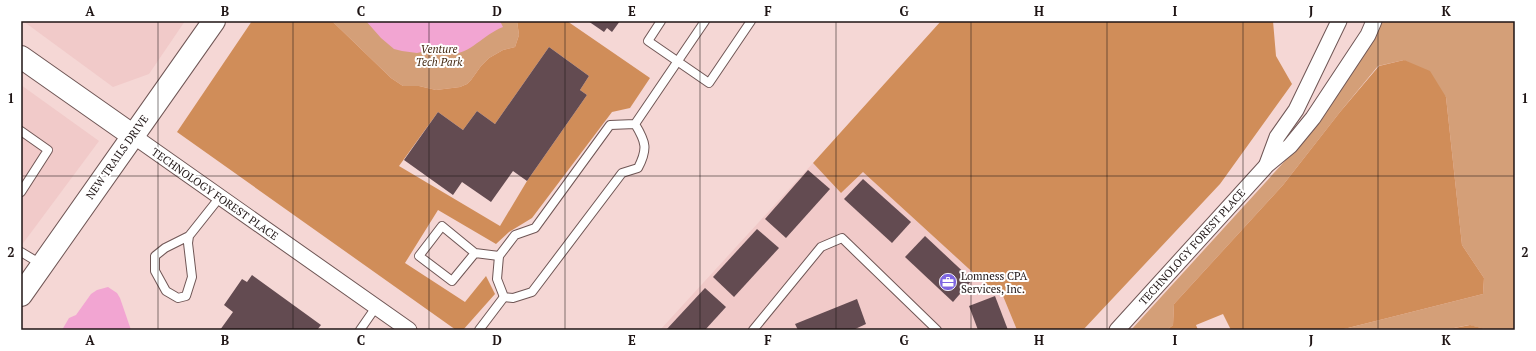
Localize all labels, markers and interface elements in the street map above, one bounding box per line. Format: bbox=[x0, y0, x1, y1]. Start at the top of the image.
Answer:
text: A bbox=[85, 2, 95, 20]
text: B bbox=[221, 2, 229, 20]
text: C bbox=[357, 2, 365, 20]
text: D bbox=[492, 2, 502, 20]
text: E bbox=[628, 2, 636, 20]
text: F bbox=[764, 2, 772, 20]
text: G bbox=[899, 2, 909, 20]
text: H bbox=[1034, 2, 1044, 20]
text: I bbox=[1173, 2, 1178, 20]
text: J bbox=[1309, 2, 1314, 20]
text: K bbox=[1441, 2, 1451, 20]
park label: Venture Tech Park bbox=[416, 42, 463, 69]
text: 1 bbox=[7, 89, 15, 107]
text: 1 bbox=[1521, 89, 1529, 107]
street label: NEW TRAILS DRIVE bbox=[83, 112, 151, 202]
street label: TECHNOLOGY FOREST PLACE bbox=[149, 145, 281, 243]
street label: TECHNOLOGY FOREST PLACE bbox=[1136, 186, 1248, 308]
text: 2 bbox=[7, 243, 15, 261]
text: 2 bbox=[1521, 243, 1529, 261]
place label: Lomness CPA Services, Inc. bbox=[961, 269, 1028, 296]
office icon: Lomness CPA Services, Inc. bbox=[938, 272, 958, 292]
text: A bbox=[85, 331, 95, 349]
text: B bbox=[221, 331, 229, 349]
text: C bbox=[357, 331, 365, 349]
text: D bbox=[492, 331, 502, 349]
text: E bbox=[628, 331, 636, 349]
text: F bbox=[764, 331, 772, 349]
text: G bbox=[899, 331, 909, 349]
text: H bbox=[1034, 331, 1044, 349]
text: I bbox=[1173, 331, 1178, 349]
text: J bbox=[1309, 331, 1314, 349]
text: K bbox=[1441, 331, 1451, 349]

